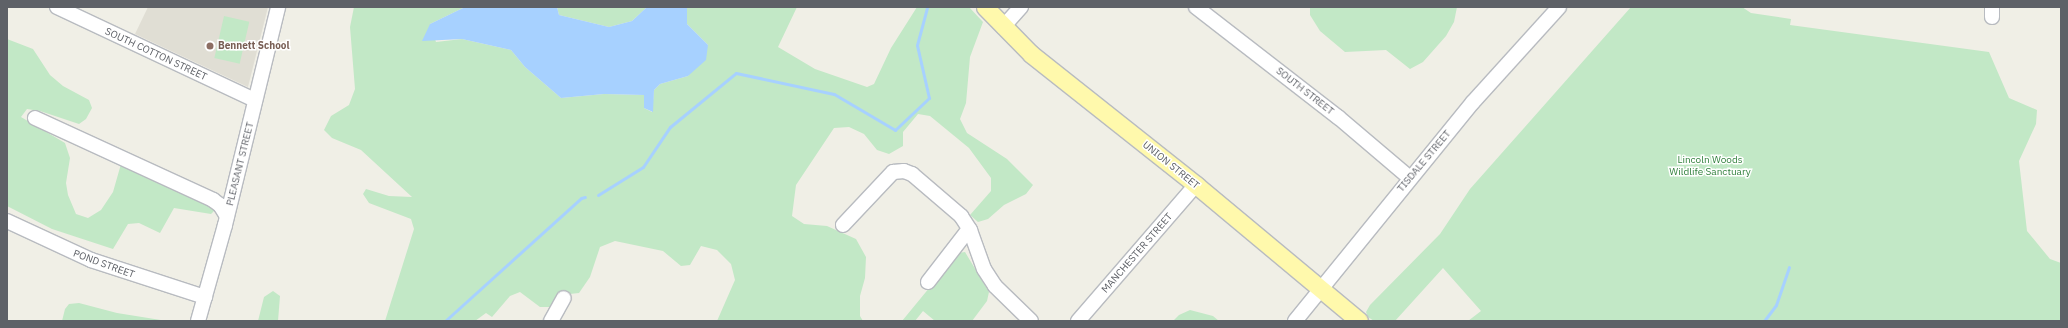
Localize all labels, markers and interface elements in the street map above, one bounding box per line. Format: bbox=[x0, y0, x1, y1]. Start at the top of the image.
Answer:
street label: SOUTH COTTON STREET bbox=[103, 25, 209, 83]
place label: Bennett School bbox=[218, 40, 289, 52]
marker: Bennett School bbox=[205, 41, 215, 51]
street label: SOUTH STREET bbox=[1274, 65, 1336, 117]
street label: PLEASANT STREET bbox=[224, 121, 256, 207]
street label: TISDALE STREET bbox=[1395, 128, 1453, 194]
street label: UNION STREET bbox=[1140, 138, 1202, 192]
park label: Lincoln Woods Wildlife Sanctuary bbox=[1669, 153, 1751, 176]
street label: MANCHESTER STREET bbox=[1099, 211, 1175, 295]
street label: POND STREET bbox=[72, 247, 136, 281]

